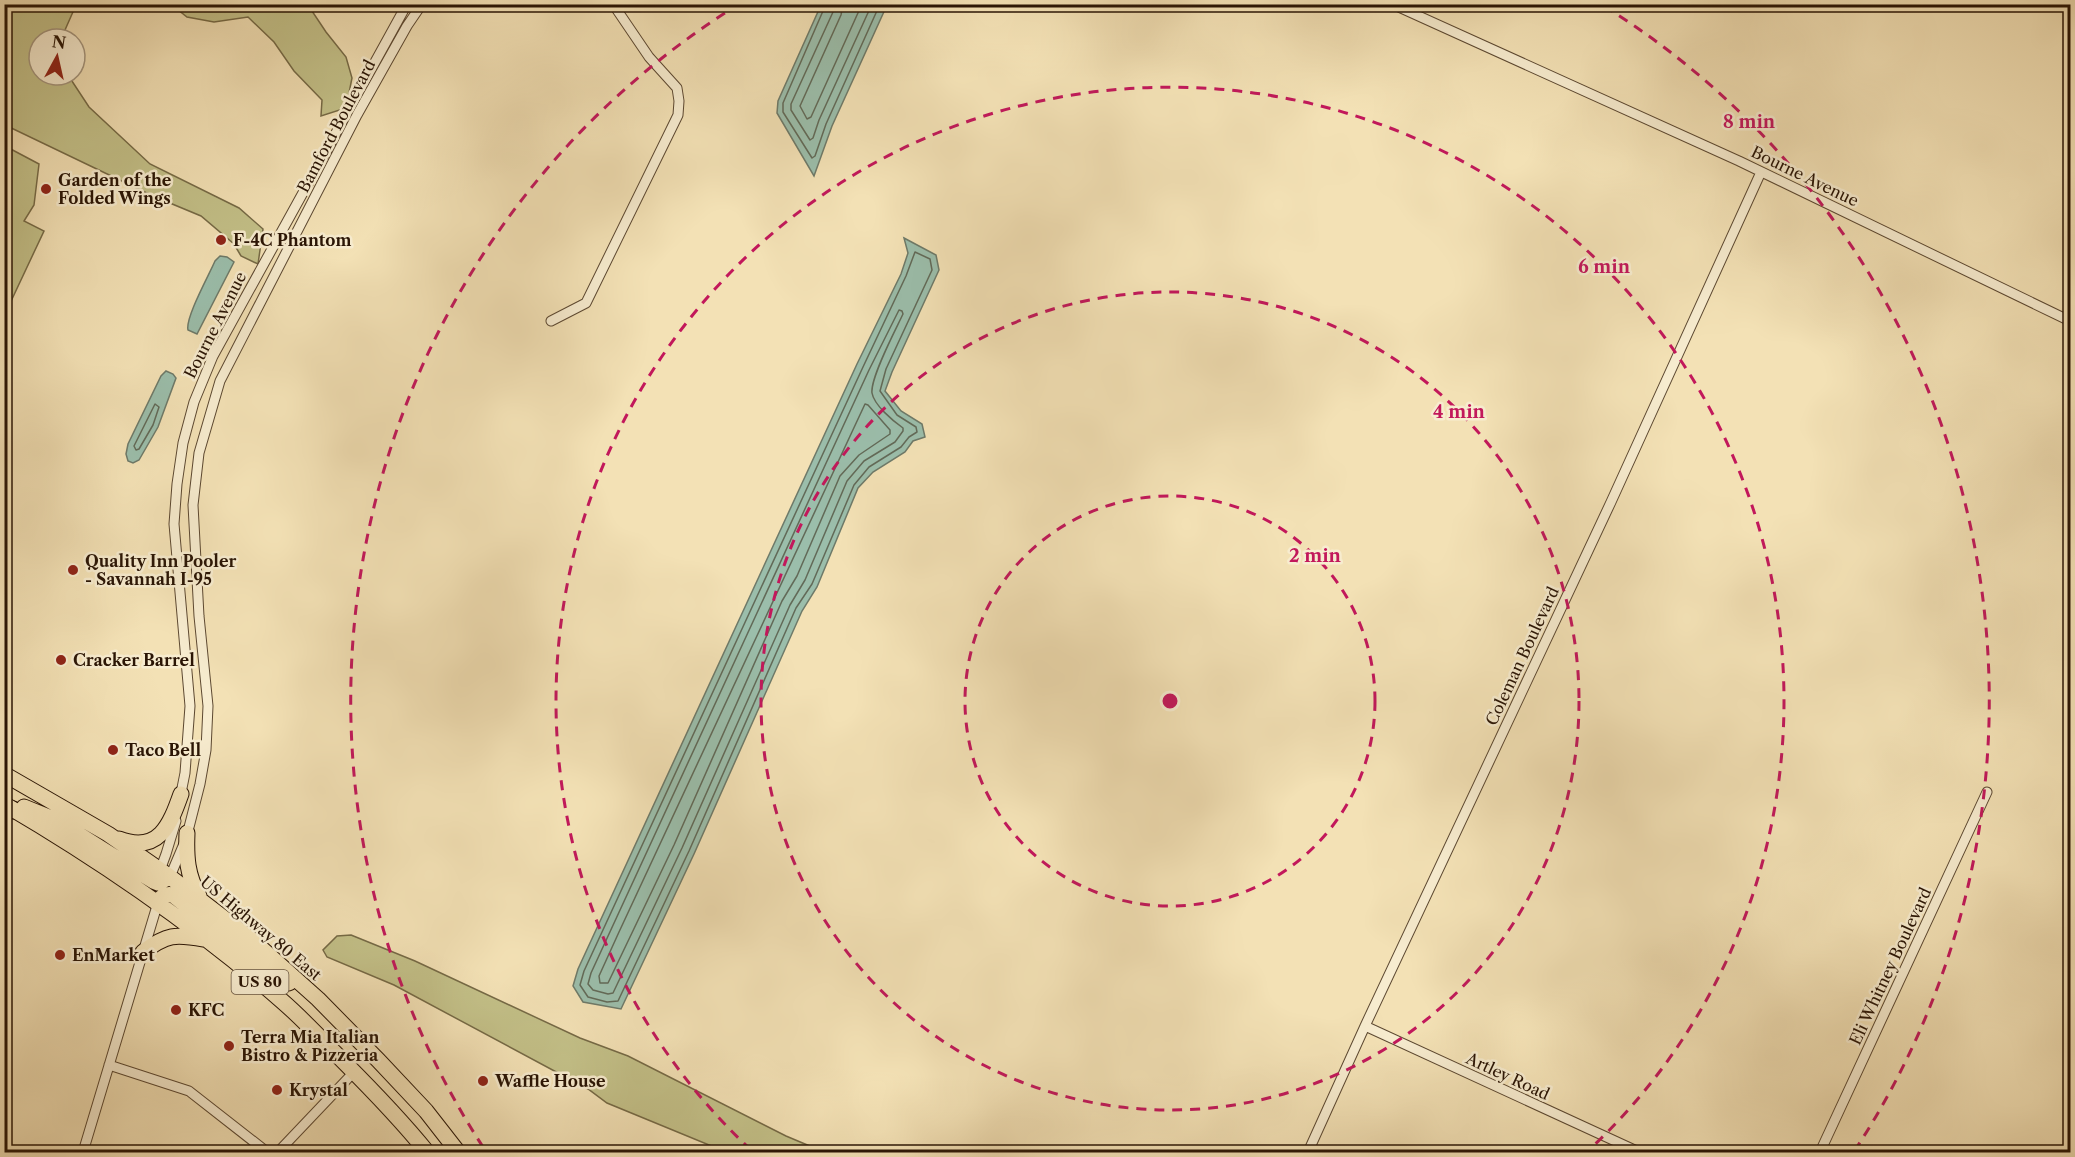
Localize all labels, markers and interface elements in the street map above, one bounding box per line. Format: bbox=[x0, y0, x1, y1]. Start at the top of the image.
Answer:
north arrow bbox=[27, 27, 87, 87]
text: N bbox=[51, 31, 67, 53]
street label: Bamford Boulevard bbox=[293, 56, 380, 196]
text: 8 min bbox=[1723, 111, 1776, 133]
street label: Bourne Avenue bbox=[1748, 141, 1862, 211]
place label: Garden of the Folded Wings bbox=[58, 170, 172, 208]
marker: Garden of the Folded Wings bbox=[39, 182, 53, 196]
place label: F-4C Phantom bbox=[233, 230, 351, 250]
marker: F-4C Phantom bbox=[214, 233, 228, 247]
text: 6 min bbox=[1578, 256, 1631, 278]
street label: Bourne Avenue bbox=[180, 268, 250, 382]
text: 4 min bbox=[1433, 401, 1486, 423]
text: 2 min bbox=[1289, 545, 1342, 567]
place label: Quality Inn Pooler - Savannah I-95 bbox=[85, 551, 237, 589]
marker: Quality Inn Pooler - Savannah I-95 bbox=[66, 563, 80, 577]
street label: Coleman Boulevard bbox=[1481, 583, 1563, 728]
place label: Cracker Barrel bbox=[73, 650, 195, 670]
marker: Cracker Barrel bbox=[54, 653, 68, 667]
centre of rings bbox=[1160, 691, 1180, 711]
place label: Taco Bell bbox=[125, 740, 201, 760]
marker: Taco Bell bbox=[106, 743, 120, 757]
street label: US Highway 80 East bbox=[196, 871, 326, 985]
street label: Eli Whitney Boulevard bbox=[1845, 884, 1935, 1048]
place label: EnMarket bbox=[72, 945, 155, 965]
marker: EnMarket bbox=[53, 948, 67, 962]
road number: US 80 bbox=[232, 970, 288, 994]
place label: KFC bbox=[188, 1000, 224, 1020]
marker: KFC bbox=[169, 1003, 183, 1017]
place label: Terra Mia Italian Bistro & Pizzeria bbox=[241, 1027, 380, 1065]
marker: Terra Mia Italian Bistro & Pizzeria bbox=[222, 1039, 236, 1053]
street label: Artley Road bbox=[1462, 1048, 1553, 1104]
place label: Waffle House bbox=[494, 1071, 606, 1091]
marker: Waffle House bbox=[476, 1074, 490, 1088]
place label: Krystal bbox=[289, 1080, 348, 1100]
marker: Krystal bbox=[270, 1083, 284, 1097]

